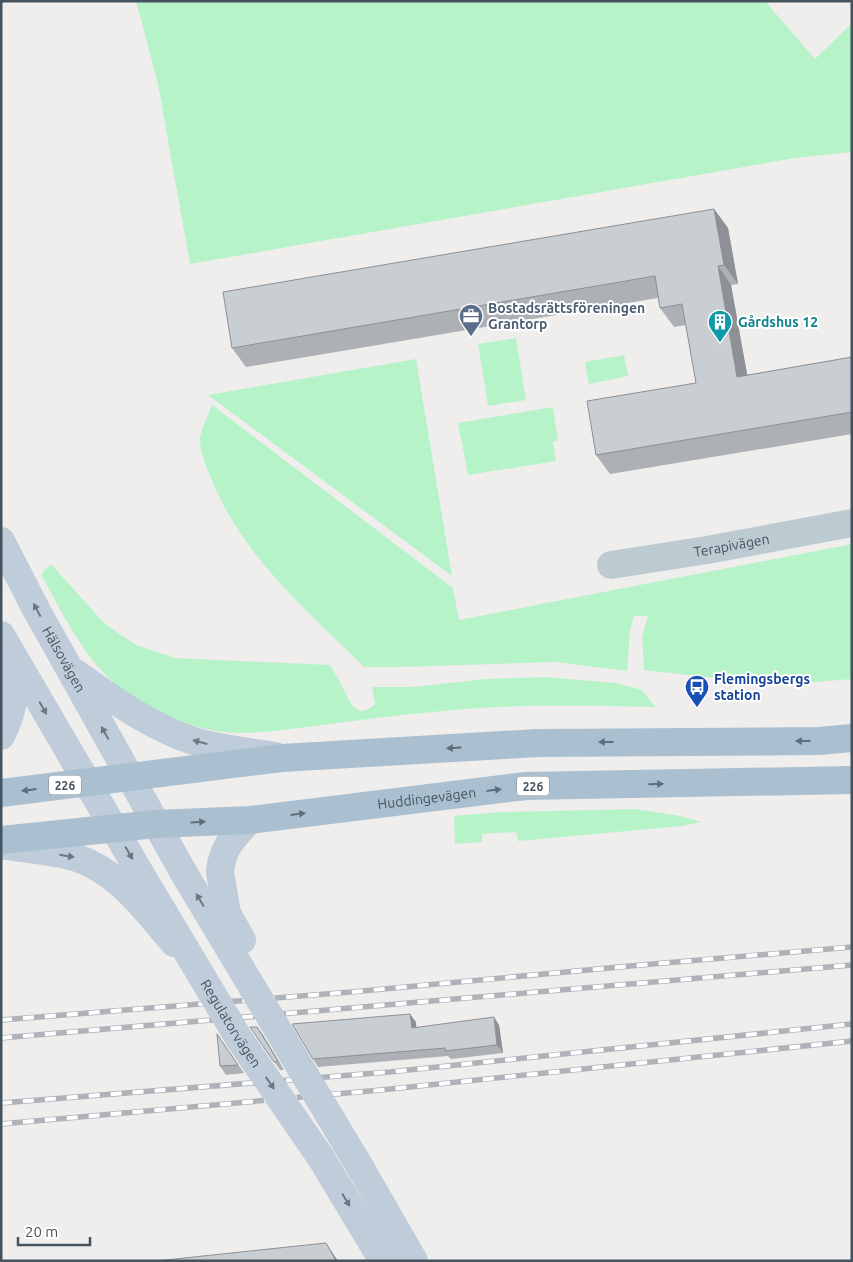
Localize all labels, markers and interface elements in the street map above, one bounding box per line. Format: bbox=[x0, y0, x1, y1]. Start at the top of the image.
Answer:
place label: Bostadsrättsföreningen Grantorp bbox=[488, 300, 645, 332]
office icon: Bostadsrättsföreningen Grantorp bbox=[458, 303, 484, 337]
building icon: Gårdshus 12 bbox=[707, 309, 733, 343]
place label: Gårdshus 12 bbox=[738, 314, 818, 330]
street label: Terapivägen bbox=[692, 531, 771, 560]
one-way arrow bbox=[33, 603, 41, 618]
street label: Hälsovägen bbox=[39, 624, 89, 695]
place label: Flemingsbergs station bbox=[714, 671, 811, 703]
bus stop icon: Flemingsbergs station bbox=[684, 674, 710, 708]
one-way arrow bbox=[39, 701, 48, 714]
one-way arrow bbox=[101, 727, 110, 740]
one-way arrow bbox=[795, 737, 811, 745]
one-way arrow bbox=[192, 738, 207, 746]
one-way arrow bbox=[597, 738, 613, 746]
one-way arrow bbox=[446, 744, 462, 752]
road number: 226 bbox=[49, 776, 81, 794]
road number: 226 bbox=[517, 776, 549, 796]
one-way arrow bbox=[649, 780, 665, 788]
street label: Huddingevägen bbox=[377, 784, 477, 812]
one-way arrow bbox=[21, 786, 37, 794]
one-way arrow bbox=[486, 786, 502, 794]
one-way arrow bbox=[290, 810, 306, 818]
one-way arrow bbox=[190, 818, 206, 826]
one-way arrow bbox=[124, 847, 133, 860]
one-way arrow bbox=[59, 852, 75, 860]
one-way arrow bbox=[196, 894, 205, 907]
street label: Regulatorvägen bbox=[198, 977, 264, 1070]
one-way arrow bbox=[265, 1077, 275, 1090]
one-way arrow bbox=[342, 1194, 351, 1207]
scale bar bbox=[18, 1214, 90, 1246]
text: 20 m bbox=[25, 1223, 58, 1240]

